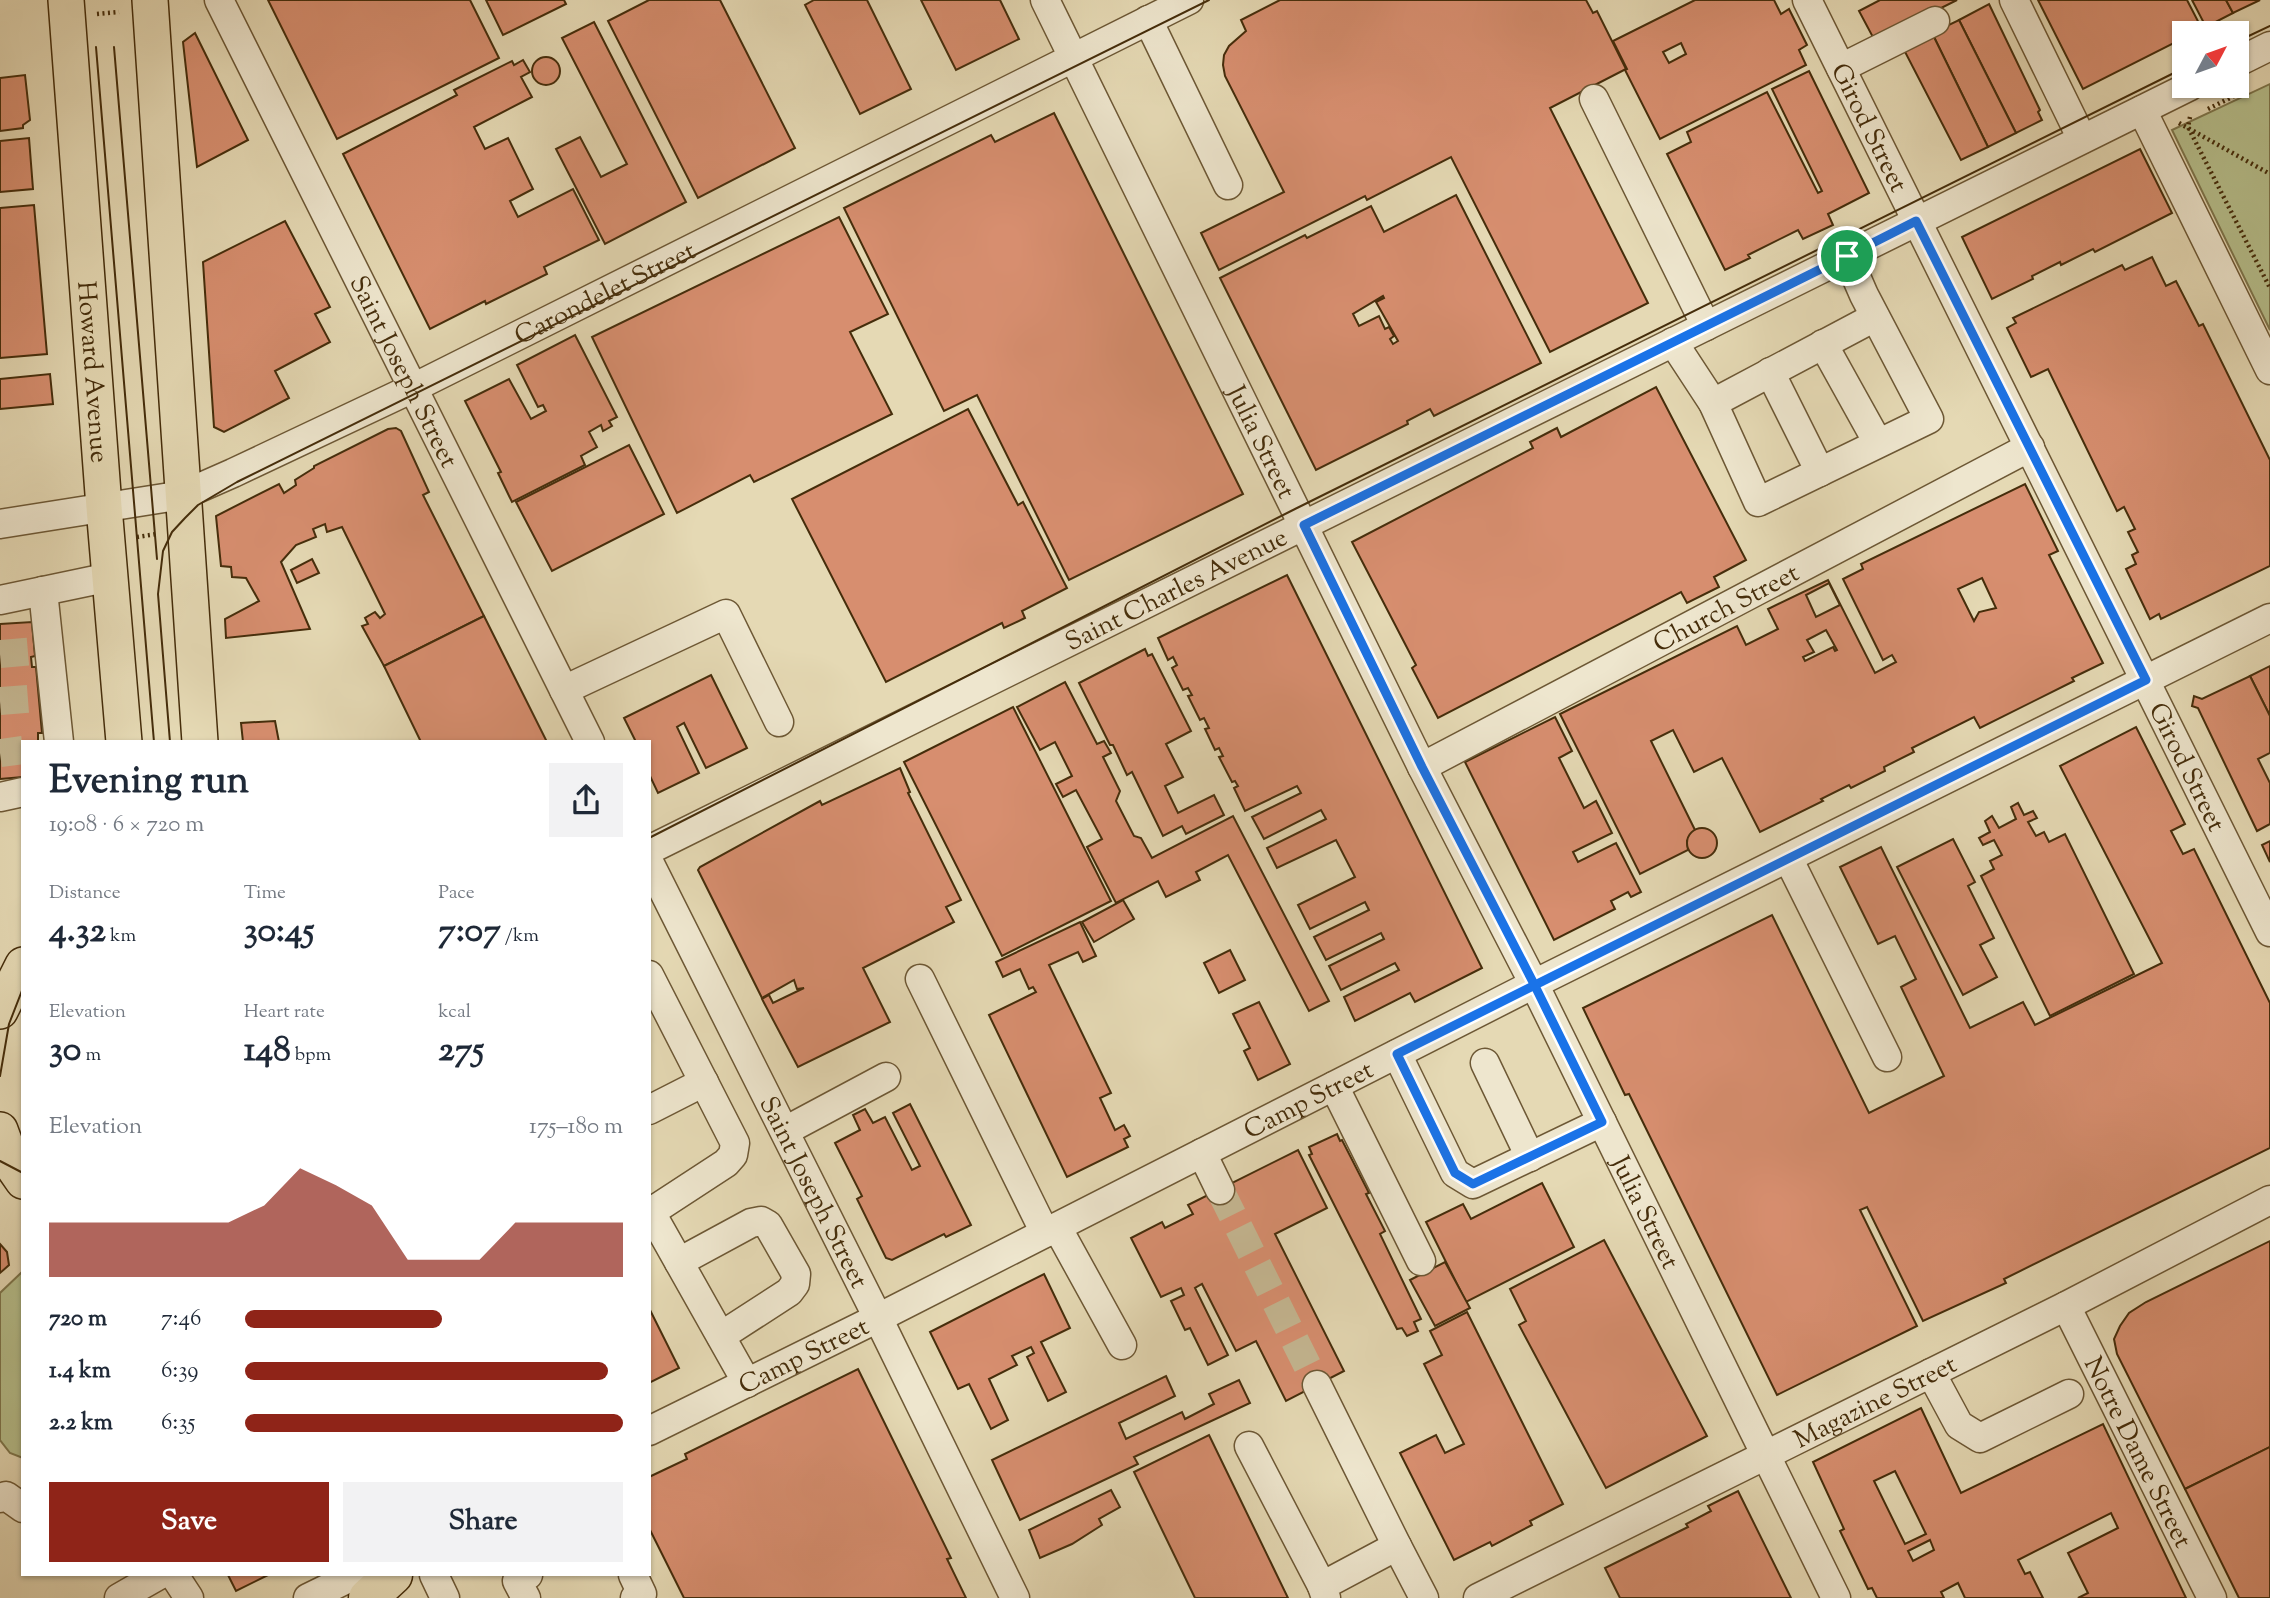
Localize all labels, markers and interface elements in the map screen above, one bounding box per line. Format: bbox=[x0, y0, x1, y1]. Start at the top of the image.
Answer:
north arrow bbox=[2172, 21, 2249, 98]
map controls bbox=[2172, 21, 2249, 98]
street label: Girod Street bbox=[1820, 57, 1916, 199]
pin bbox=[1817, 226, 1877, 286]
street label: Carondelet Street bbox=[509, 234, 703, 355]
icon: arrive bbox=[1828, 237, 1866, 275]
street label: Saint Joseph Street bbox=[339, 270, 466, 475]
street label: Howard Avenue bbox=[66, 280, 117, 464]
street label: Julia Street bbox=[1215, 378, 1303, 506]
street label: Saint Charles Avenue bbox=[1060, 520, 1294, 662]
street label: Church Street bbox=[1647, 556, 1806, 663]
street label: Girod Street bbox=[2138, 697, 2233, 839]
text: Evening run bbox=[49, 756, 249, 810]
button: share bbox=[549, 763, 623, 837]
text: 19:08 · 6 × 720 m bbox=[49, 809, 204, 842]
text: Distance bbox=[49, 880, 121, 907]
text: Time bbox=[244, 880, 286, 907]
text: Pace bbox=[438, 880, 475, 907]
text: 4.32 bbox=[49, 907, 106, 958]
text: 30:45 bbox=[244, 907, 314, 958]
text: 7:07 bbox=[438, 907, 501, 958]
text: km bbox=[106, 923, 136, 950]
text: /km bbox=[501, 923, 539, 950]
text: Elevation bbox=[49, 999, 126, 1026]
text: Heart rate bbox=[244, 999, 325, 1026]
text: kcal bbox=[438, 999, 471, 1026]
text: 30 bbox=[49, 1026, 81, 1077]
text: 148 bbox=[244, 1026, 291, 1077]
text: 275 bbox=[438, 1026, 484, 1077]
text: m bbox=[81, 1042, 101, 1069]
text: bpm bbox=[291, 1042, 331, 1069]
street label: Camp Street bbox=[1238, 1053, 1381, 1150]
street label: Saint Joseph Street bbox=[749, 1090, 876, 1295]
text: Elevation bbox=[49, 1111, 142, 1144]
text: 175–180 m bbox=[529, 1111, 623, 1144]
street label: Julia Street bbox=[1600, 1148, 1687, 1276]
text: 720 m bbox=[49, 1303, 107, 1336]
text: 7:46 bbox=[161, 1303, 201, 1336]
street label: Camp Street bbox=[733, 1309, 876, 1405]
street label: Magazine Street bbox=[1788, 1347, 1964, 1459]
street label: Notre Dame Street bbox=[2073, 1351, 2200, 1555]
text: 1.4 km bbox=[49, 1355, 111, 1388]
text: 6:39 bbox=[161, 1355, 198, 1388]
text: 2.2 km bbox=[49, 1407, 113, 1440]
text: 6:35 bbox=[161, 1407, 195, 1440]
button: Save bbox=[49, 1482, 329, 1562]
button: Share bbox=[343, 1482, 623, 1562]

